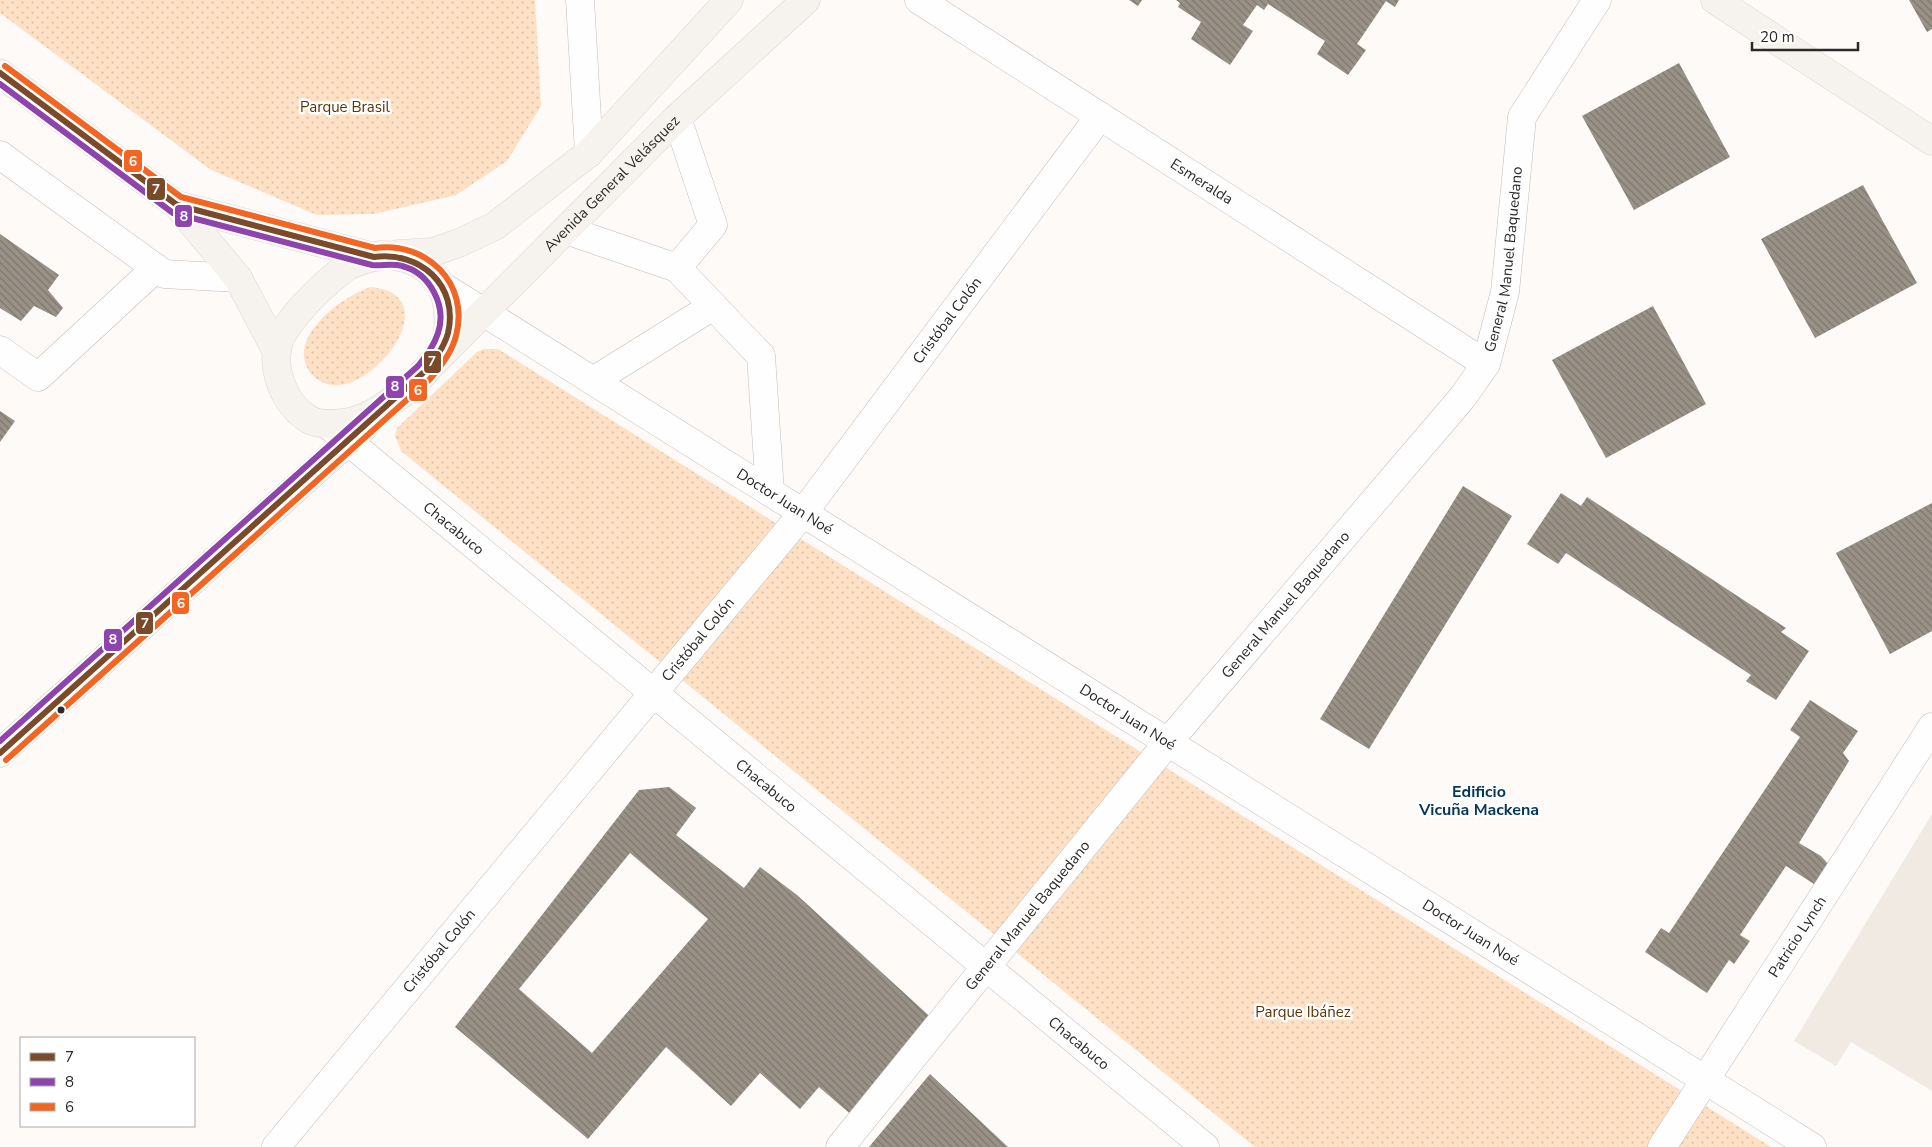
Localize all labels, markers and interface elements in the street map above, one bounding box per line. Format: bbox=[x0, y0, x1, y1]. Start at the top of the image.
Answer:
scale bar bbox=[1752, 20, 1858, 52]
text: 20 m bbox=[1760, 27, 1795, 47]
park label: Parque Brasil bbox=[300, 97, 390, 117]
street label: Avenida General Velásquez bbox=[539, 111, 684, 256]
line badge: 6 bbox=[123, 149, 143, 173]
text: 6 bbox=[129, 152, 137, 171]
street label: Esmeralda bbox=[1166, 154, 1237, 209]
street label: General Manuel Baquedano bbox=[1480, 165, 1527, 354]
line badge: 7 bbox=[146, 177, 166, 201]
text: 7 bbox=[152, 180, 160, 199]
line badge: 8 bbox=[174, 204, 193, 228]
text: 8 bbox=[180, 207, 188, 226]
street label: Cristóbal Colón bbox=[908, 273, 986, 368]
line badge: 7 bbox=[423, 350, 442, 374]
text: 7 bbox=[428, 352, 436, 371]
line badge: 8 bbox=[385, 375, 405, 399]
text: 8 bbox=[391, 377, 399, 396]
line badge: 6 bbox=[408, 378, 428, 402]
text: 6 bbox=[414, 381, 422, 400]
street label: Doctor Juan Noé bbox=[733, 464, 837, 539]
street label: Chacabuco bbox=[419, 497, 488, 559]
street label: General Manuel Baquedano bbox=[1217, 527, 1354, 682]
line badge: 6 bbox=[171, 591, 190, 615]
street label: Cristóbal Colón bbox=[657, 593, 739, 686]
text: 6 bbox=[177, 594, 185, 613]
line badge: 7 bbox=[135, 611, 154, 635]
text: 7 bbox=[141, 614, 149, 633]
line badge: 8 bbox=[103, 628, 123, 652]
text: 8 bbox=[109, 630, 117, 649]
street label: Doctor Juan Noé bbox=[1076, 679, 1180, 755]
unlabelled marker bbox=[56, 705, 66, 715]
street label: Chacabuco bbox=[731, 755, 801, 817]
district label: Edificio Vicuña Mackena bbox=[1418, 781, 1539, 821]
street label: General Manuel Baquedano bbox=[961, 836, 1094, 995]
street label: Patricio Lynch bbox=[1764, 892, 1831, 981]
street label: Doctor Juan Noé bbox=[1419, 895, 1523, 970]
street label: Cristóbal Colón bbox=[398, 905, 480, 997]
park label: Parque Ibáñez bbox=[1255, 1002, 1351, 1022]
street label: Chacabuco bbox=[1044, 1012, 1114, 1074]
legend bbox=[20, 1037, 195, 1127]
text: 7 bbox=[65, 1047, 74, 1067]
text: 8 bbox=[65, 1072, 74, 1092]
text: 6 bbox=[65, 1097, 74, 1117]

